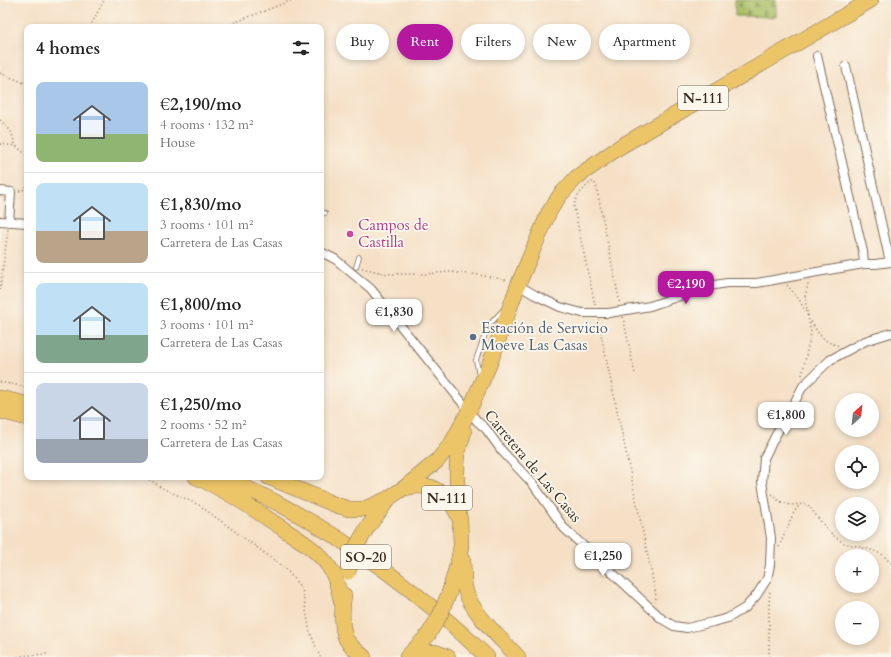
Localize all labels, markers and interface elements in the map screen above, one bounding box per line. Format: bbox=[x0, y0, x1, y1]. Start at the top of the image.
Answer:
chip: Buy bbox=[336, 24, 389, 60]
chip: Rent bbox=[397, 24, 453, 60]
chip: Filters bbox=[461, 24, 525, 60]
chip: New bbox=[533, 24, 591, 60]
chip: Apartment bbox=[599, 24, 690, 60]
text: 4 homes bbox=[36, 37, 100, 60]
icon: filters bbox=[290, 37, 312, 59]
road number: N-111 bbox=[678, 86, 728, 110]
text: €2,190/mo bbox=[160, 93, 242, 116]
icon: home bbox=[68, 98, 116, 146]
text: 4 rooms · 132 m² bbox=[160, 116, 253, 134]
text: House bbox=[160, 134, 195, 152]
text: €1,830/mo bbox=[160, 193, 242, 216]
icon: home bbox=[68, 199, 116, 247]
place label: Campos de Castilla bbox=[358, 215, 429, 252]
text: 3 rooms · 101 m² bbox=[160, 216, 253, 234]
marker: Campos de Castilla bbox=[345, 229, 355, 239]
text: Carretera de Las Casas bbox=[160, 234, 282, 252]
pin: €2,190 bbox=[653, 271, 719, 305]
text: €2,190 bbox=[667, 275, 705, 293]
text: €1,800/mo bbox=[160, 293, 242, 316]
icon: home bbox=[68, 299, 116, 347]
pin: €1,830 bbox=[361, 299, 427, 333]
text: €1,830 bbox=[375, 303, 413, 321]
text: 3 rooms · 101 m² bbox=[160, 316, 253, 334]
place label: Estación de Servicio Moeve Las Casas bbox=[481, 318, 608, 355]
marker: Estación de Servicio Moeve Las Casas bbox=[468, 332, 478, 342]
text: Carretera de Las Casas bbox=[160, 334, 282, 352]
text: €1,250/mo bbox=[160, 393, 242, 416]
north arrow bbox=[835, 393, 879, 437]
map controls bbox=[835, 393, 879, 645]
icon: home bbox=[68, 399, 116, 447]
pin: €1,800 bbox=[753, 402, 819, 436]
street label: Carretera de Las Casas bbox=[480, 406, 586, 526]
text: €1,800 bbox=[767, 406, 805, 424]
text: 2 rooms · 52 m² bbox=[160, 416, 247, 434]
text: Carretera de Las Casas bbox=[160, 434, 282, 452]
button: locate bbox=[835, 445, 879, 489]
road number: N-111 bbox=[422, 486, 472, 510]
button: layers bbox=[835, 497, 879, 541]
pin: €1,250 bbox=[570, 543, 636, 577]
road number: SO-20 bbox=[341, 545, 391, 569]
text: €1,250 bbox=[584, 547, 622, 565]
button: + bbox=[835, 549, 879, 593]
button: − bbox=[835, 601, 879, 645]

